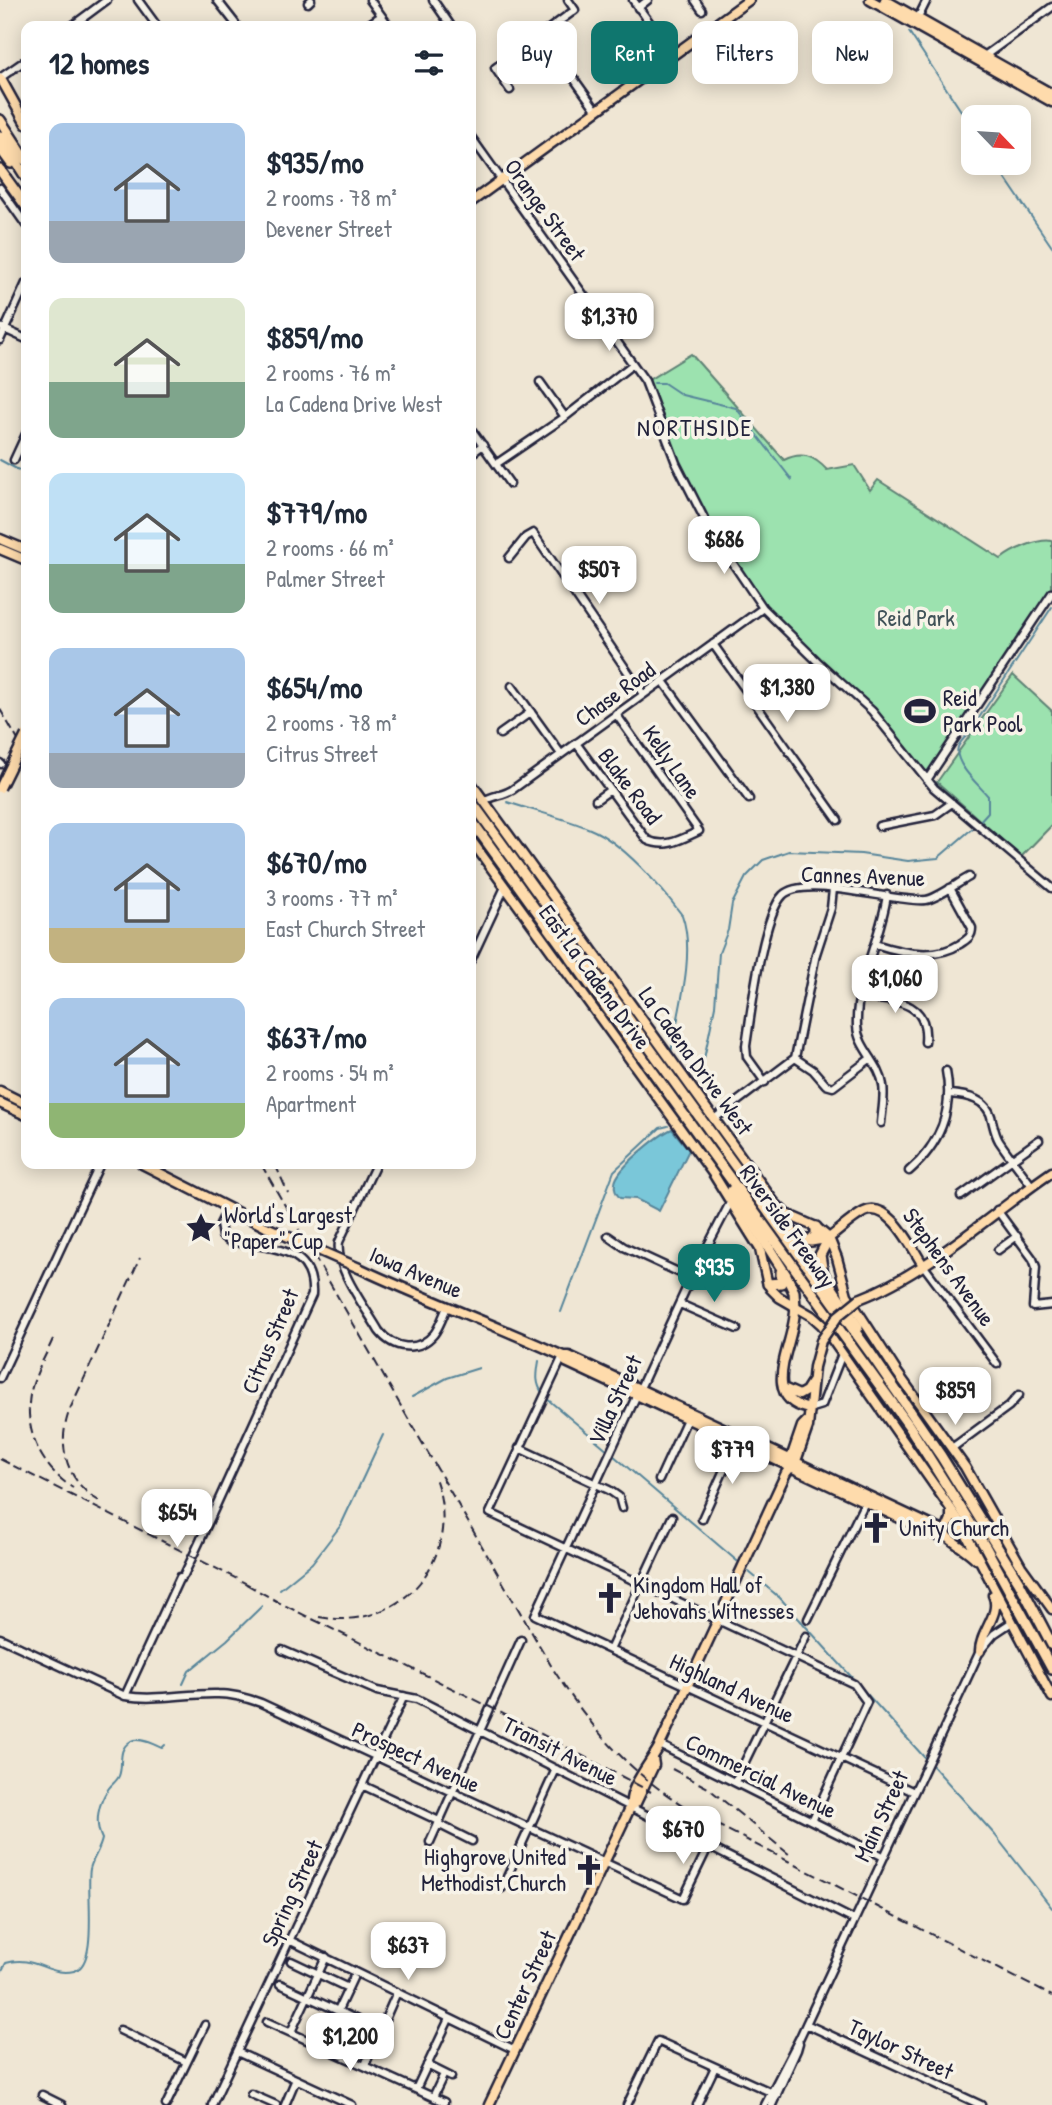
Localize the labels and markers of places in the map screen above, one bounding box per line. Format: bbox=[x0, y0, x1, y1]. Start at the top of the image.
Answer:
pin: $1,370 bbox=[552, 294, 666, 353]
pin: $686 bbox=[683, 516, 765, 576]
pin: $507 bbox=[558, 546, 640, 606]
pin: $1,380 bbox=[730, 664, 844, 724]
place label: Reid Park Pool bbox=[943, 682, 1023, 739]
sports icon: Reid Park Pool bbox=[903, 694, 937, 728]
pin: $1,060 bbox=[838, 956, 952, 1015]
place label: World's Largest "Paper" Cup bbox=[224, 1199, 353, 1256]
place icon: World's Largest "Paper" Cup bbox=[184, 1211, 218, 1245]
pin: $935 bbox=[673, 1244, 755, 1304]
pin: $859 bbox=[914, 1368, 996, 1427]
pin: $779 bbox=[691, 1426, 773, 1486]
pin: $654 bbox=[136, 1490, 218, 1549]
church icon: Unity Church bbox=[859, 1511, 893, 1545]
place label: Unity Church bbox=[899, 1512, 1009, 1543]
place label: Kingdom Hall of Jehovahs Witnesses bbox=[633, 1569, 794, 1626]
church icon: Kingdom Hall of Jehovahs Witnesses bbox=[593, 1581, 627, 1615]
pin: $670 bbox=[642, 1806, 724, 1866]
place label: Highgrove United Methodist Church bbox=[421, 1841, 566, 1898]
church icon: Highgrove United Methodist Church bbox=[572, 1853, 606, 1887]
pin: $637 bbox=[367, 1923, 449, 1982]
pin: $1,200 bbox=[293, 2014, 407, 2073]

